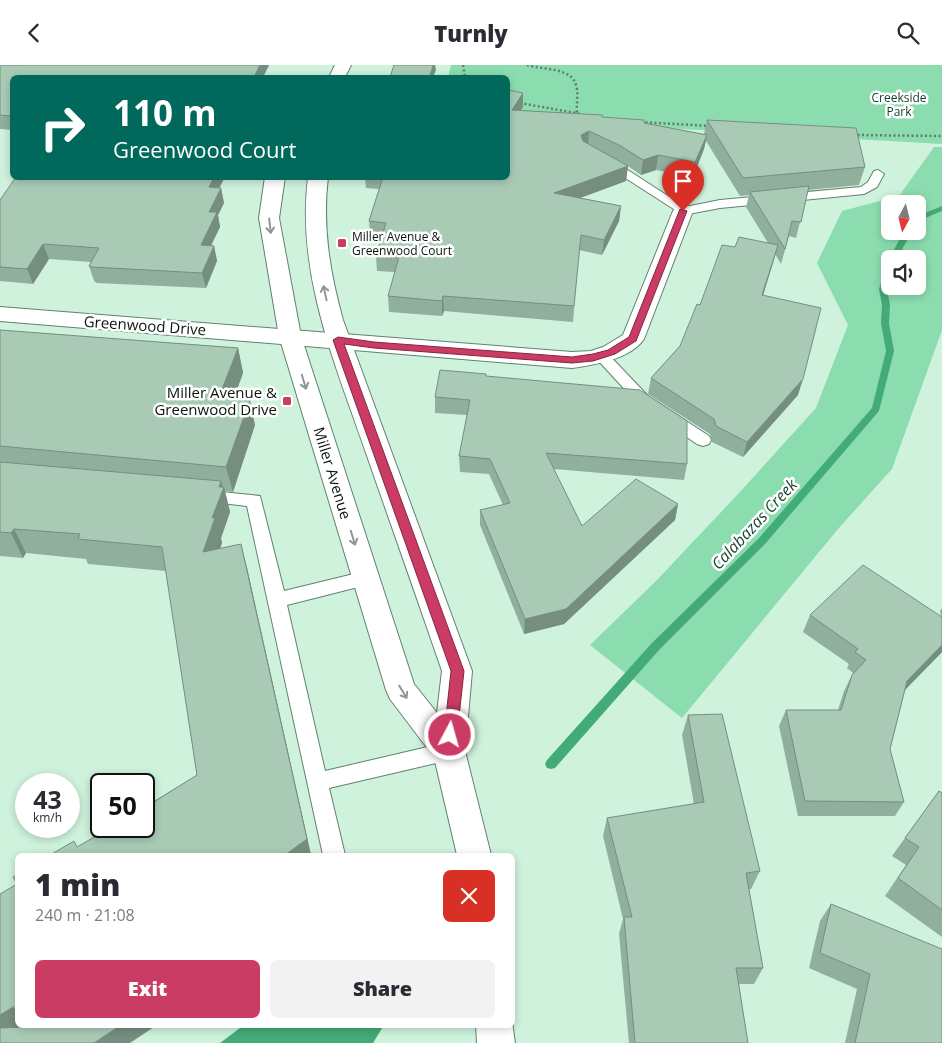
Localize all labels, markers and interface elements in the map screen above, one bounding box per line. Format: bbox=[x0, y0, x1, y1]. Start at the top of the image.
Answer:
text: Turnly bbox=[434, 18, 508, 48]
icon: back bbox=[20, 19, 48, 47]
icon: search bbox=[894, 19, 922, 47]
text: 110 m bbox=[113, 89, 217, 136]
park label: Creekside Park bbox=[871, 89, 927, 120]
icon: right bbox=[30, 95, 95, 160]
text: Greenwood Court bbox=[113, 134, 296, 164]
pin bbox=[662, 160, 704, 211]
icon: arrive bbox=[669, 167, 697, 195]
north arrow bbox=[881, 195, 926, 240]
map controls bbox=[881, 195, 926, 295]
one-way arrow bbox=[265, 217, 275, 233]
place label: Miller Avenue & Greenwood Court bbox=[352, 228, 452, 259]
marker: Miller Avenue & Greenwood Court bbox=[336, 237, 348, 249]
button: sound bbox=[881, 250, 926, 295]
one-way arrow bbox=[320, 285, 329, 301]
street label: Greenwood Drive bbox=[83, 311, 207, 339]
one-way arrow bbox=[300, 374, 310, 390]
place label: Miller Avenue & Greenwood Drive bbox=[154, 382, 277, 419]
marker: Miller Avenue & Greenwood Drive bbox=[281, 395, 293, 407]
street label: Miller Avenue bbox=[309, 424, 357, 522]
water label: Calabazas Creek bbox=[706, 473, 803, 574]
one-way arrow bbox=[349, 529, 358, 545]
one-way arrow bbox=[399, 684, 409, 698]
position arrow bbox=[423, 708, 475, 760]
speed limit sign: 50 bbox=[90, 773, 155, 838]
text: 43 bbox=[33, 782, 62, 816]
text: km/h bbox=[33, 809, 62, 826]
text: 1 min bbox=[35, 864, 120, 905]
button: close bbox=[443, 870, 495, 922]
text: 240 m · 21:08 bbox=[35, 904, 135, 926]
button: Exit bbox=[35, 960, 260, 1018]
button: Share bbox=[270, 960, 495, 1018]

